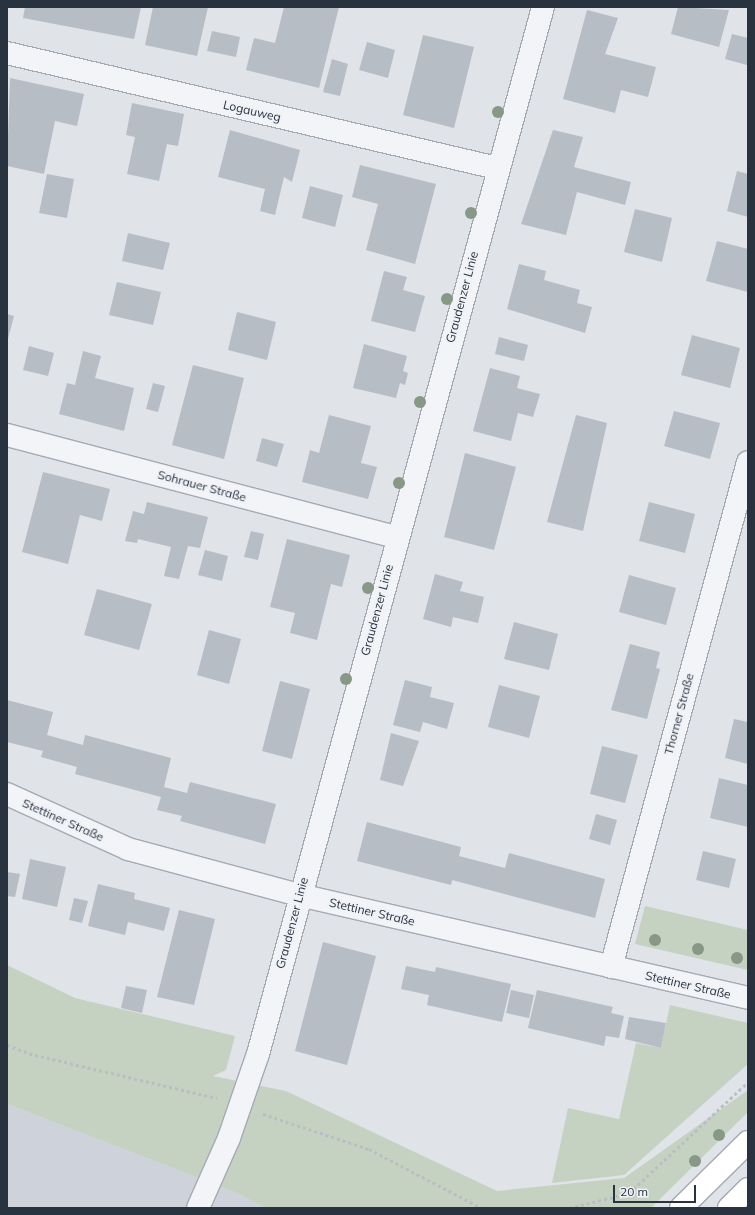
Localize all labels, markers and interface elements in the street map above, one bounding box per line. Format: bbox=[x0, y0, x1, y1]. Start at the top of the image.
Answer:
street label: Logauweg bbox=[222, 97, 282, 125]
street label: Graudenzer Linie bbox=[443, 250, 481, 344]
street label: Sohrauer Straße bbox=[156, 467, 248, 505]
street label: Graudenzer Linie bbox=[358, 563, 396, 657]
street label: Thorner Straße bbox=[661, 672, 697, 756]
street label: Stettiner Straße bbox=[20, 796, 106, 844]
street label: Graudenzer Linie bbox=[273, 876, 311, 970]
street label: Stettiner Straße bbox=[328, 895, 416, 929]
street label: Stettiner Straße bbox=[644, 968, 732, 1002]
scale bar bbox=[615, 1177, 698, 1203]
text: 20 m bbox=[620, 1184, 648, 1199]

